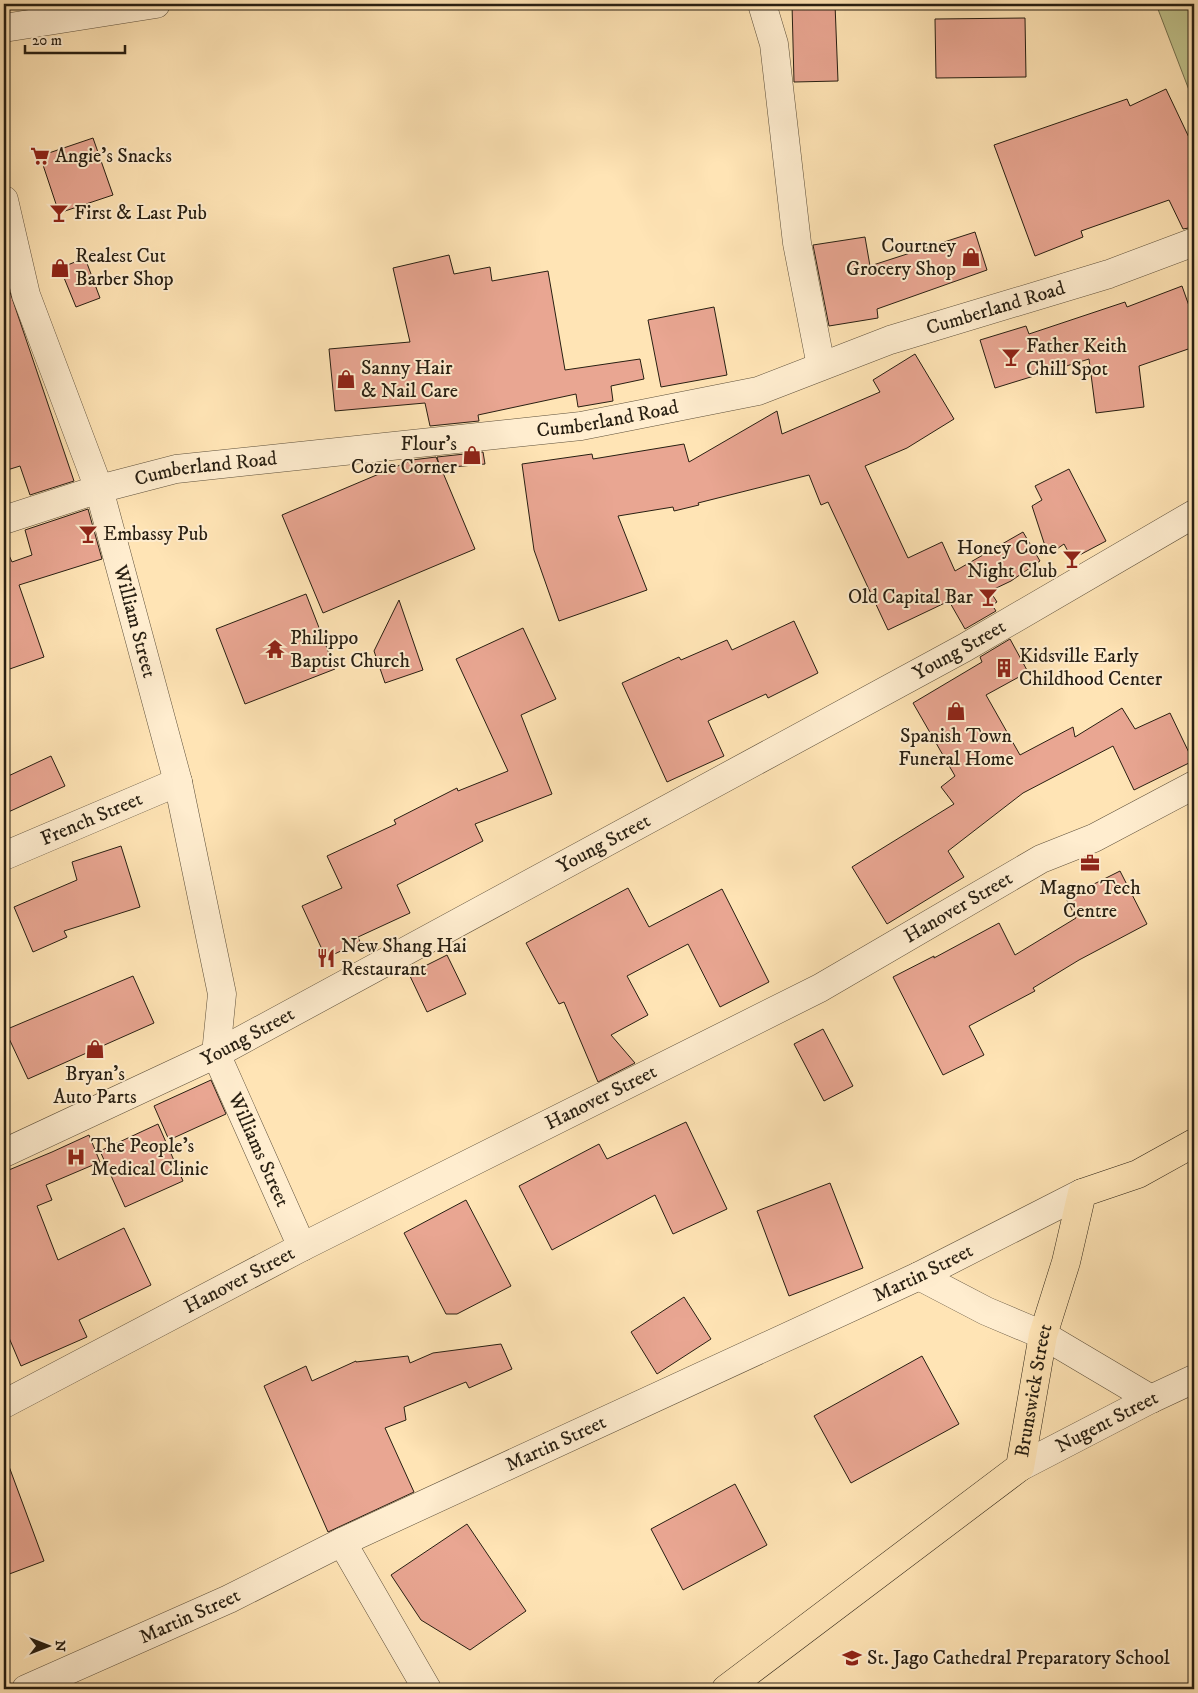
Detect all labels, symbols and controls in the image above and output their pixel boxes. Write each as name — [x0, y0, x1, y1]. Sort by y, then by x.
scale bar — [25, 22, 125, 54]
text: 20 m — [32, 31, 62, 50]
place label: Angie's Snacks — [55, 144, 172, 169]
supermarket icon: Angie's Snacks — [29, 145, 51, 167]
place label: First & Last Pub — [74, 201, 207, 226]
bar icon: First & Last Pub — [48, 202, 70, 224]
place label: Courtney Grocery Shop — [846, 234, 957, 282]
place label: Realest Cut Barber Shop — [75, 244, 174, 292]
shop icon: Courtney Grocery Shop — [960, 246, 982, 268]
shop icon: Realest Cut Barber Shop — [49, 257, 71, 279]
street label: Cumberland Road — [923, 275, 1068, 341]
place label: Father Keith Chill Spot — [1026, 334, 1128, 382]
bar icon: Father Keith Chill Spot — [1000, 346, 1022, 368]
place label: Sanny Hair & Nail Care — [361, 356, 458, 404]
shop icon: Sanny Hair & Nail Care — [335, 368, 357, 390]
street label: Cumberland Road — [535, 395, 681, 443]
place label: Flour's Cozie Corner — [351, 432, 458, 480]
shop icon: Flour's Cozie Corner — [461, 444, 483, 466]
street label: Cumberland Road — [132, 446, 278, 492]
place label: Embassy Pub — [103, 522, 208, 547]
bar icon: Embassy Pub — [77, 523, 99, 545]
place label: Honey Cone Night Club — [957, 536, 1057, 584]
bar icon: Honey Cone Night Club — [1061, 548, 1083, 570]
street label: William Street — [107, 561, 162, 681]
place label: Old Capital Bar — [848, 585, 974, 610]
bar icon: Old Capital Bar — [977, 586, 999, 608]
street label: Young Street — [909, 614, 1010, 686]
place label: Philippo Baptist Church — [290, 626, 410, 674]
temple icon: Philippo Baptist Church — [264, 638, 286, 660]
place label: Kidsville Early Childhood Center — [1019, 644, 1163, 692]
building icon: Kidsville Early Childhood Center — [993, 657, 1015, 679]
shop icon: Spanish Town Funeral Home — [945, 700, 967, 722]
place label: Spanish Town Funeral Home — [898, 724, 1014, 772]
street label: French Street — [37, 786, 146, 851]
street label: Young Street — [553, 808, 655, 879]
office icon: Magno Tech Centre — [1079, 852, 1101, 874]
street label: Hanover Street — [899, 866, 1017, 949]
place label: Magno Tech Centre — [1039, 876, 1141, 924]
place label: New Shang Hai Restaurant — [341, 934, 467, 982]
restaurant icon: New Shang Hai Restaurant — [315, 947, 337, 969]
street label: Young Street — [197, 1001, 299, 1072]
shop icon: Bryan's Auto Parts — [84, 1038, 106, 1060]
street label: Hanover Street — [541, 1059, 661, 1136]
place label: Bryan's Auto Parts — [53, 1062, 137, 1110]
street label: Williams Street — [222, 1088, 295, 1211]
place label: The People's Medical Clinic — [91, 1134, 209, 1182]
hospital icon: The People's Medical Clinic — [65, 1146, 87, 1168]
street label: Martin Street — [869, 1238, 977, 1308]
street label: Hanover Street — [180, 1241, 299, 1319]
street label: Brunswick Street — [1009, 1321, 1058, 1459]
street label: Nugent Street — [1051, 1385, 1162, 1459]
street label: Martin Street — [502, 1410, 610, 1477]
street label: Martin Street — [135, 1583, 244, 1650]
north arrow — [22, 1620, 72, 1670]
text: N — [51, 1640, 69, 1652]
place label: St. Jago Cathedral Preparatory School — [867, 1646, 1170, 1671]
school or university icon: St. Jago Cathedral Preparatory School — [841, 1647, 863, 1669]

